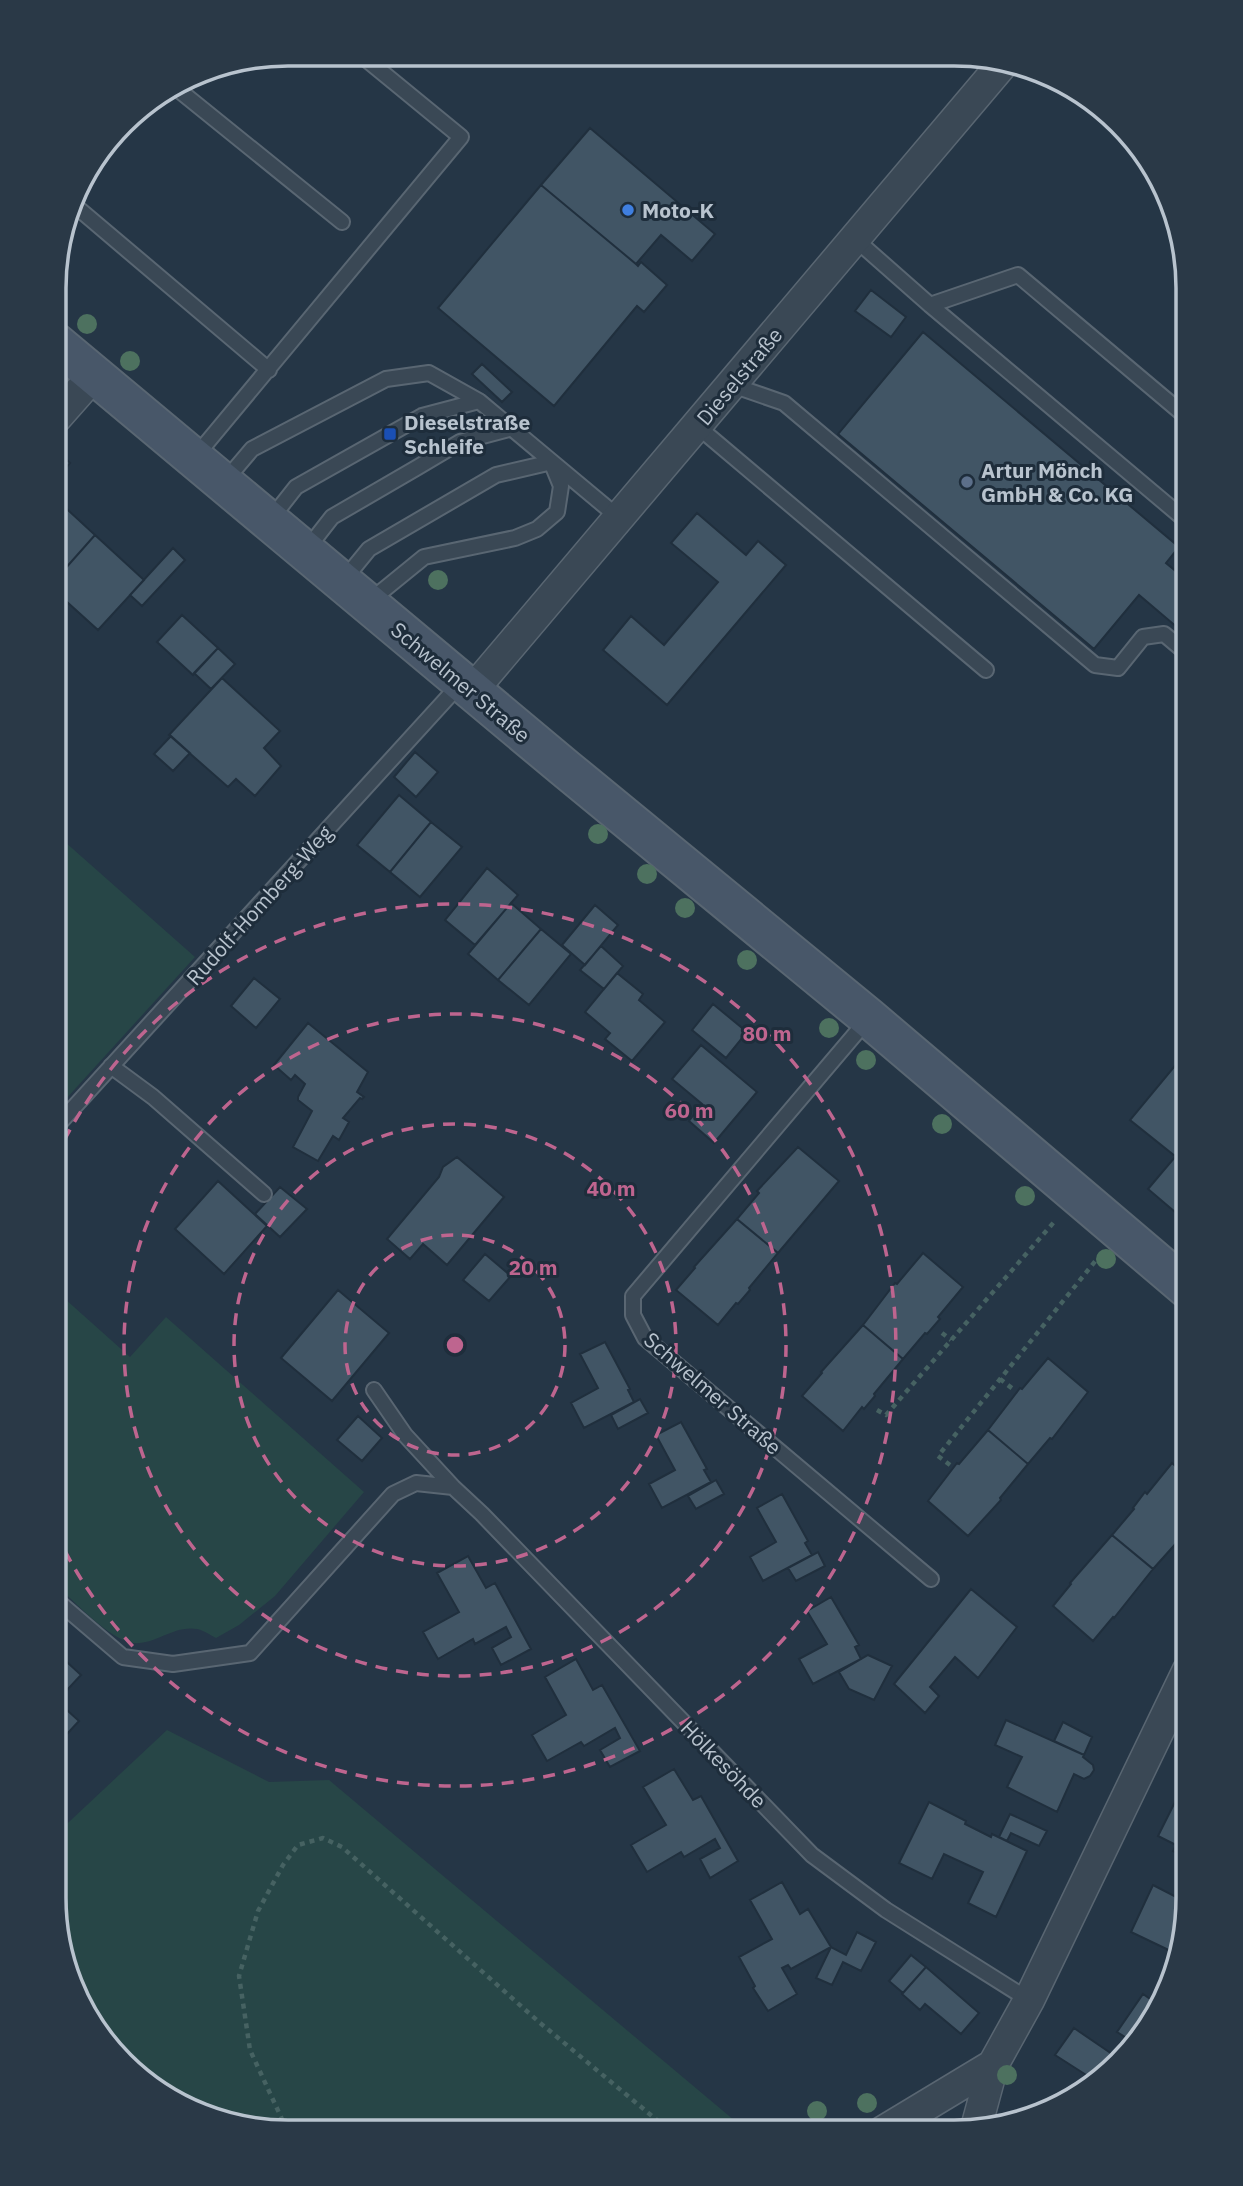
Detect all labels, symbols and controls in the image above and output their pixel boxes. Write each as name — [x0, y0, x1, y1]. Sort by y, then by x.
place label: Moto-K — [642, 196, 714, 224]
marker: Moto-K — [620, 202, 636, 218]
street label: Dieselstraße — [690, 321, 788, 431]
place label: Dieselstraße Schleife — [404, 408, 530, 460]
marker: Dieselstraße Schleife — [382, 426, 398, 442]
place label: Artur Mönch GmbH & Co. KG — [981, 456, 1133, 508]
marker: Artur Mönch GmbH & Co. KG — [959, 474, 975, 490]
street label: Schwelmer Straße — [385, 615, 537, 749]
street label: Rudolf-Homberg-Weg — [180, 819, 338, 991]
text: 80 m — [743, 1019, 791, 1047]
text: 60 m — [665, 1096, 713, 1124]
text: 40 m — [587, 1174, 635, 1202]
text: 20 m — [509, 1253, 557, 1281]
street label: Schwelmer Straße — [638, 1325, 788, 1461]
centre of rings — [443, 1333, 467, 1357]
street label: Hölkesöhde — [675, 1714, 773, 1814]

